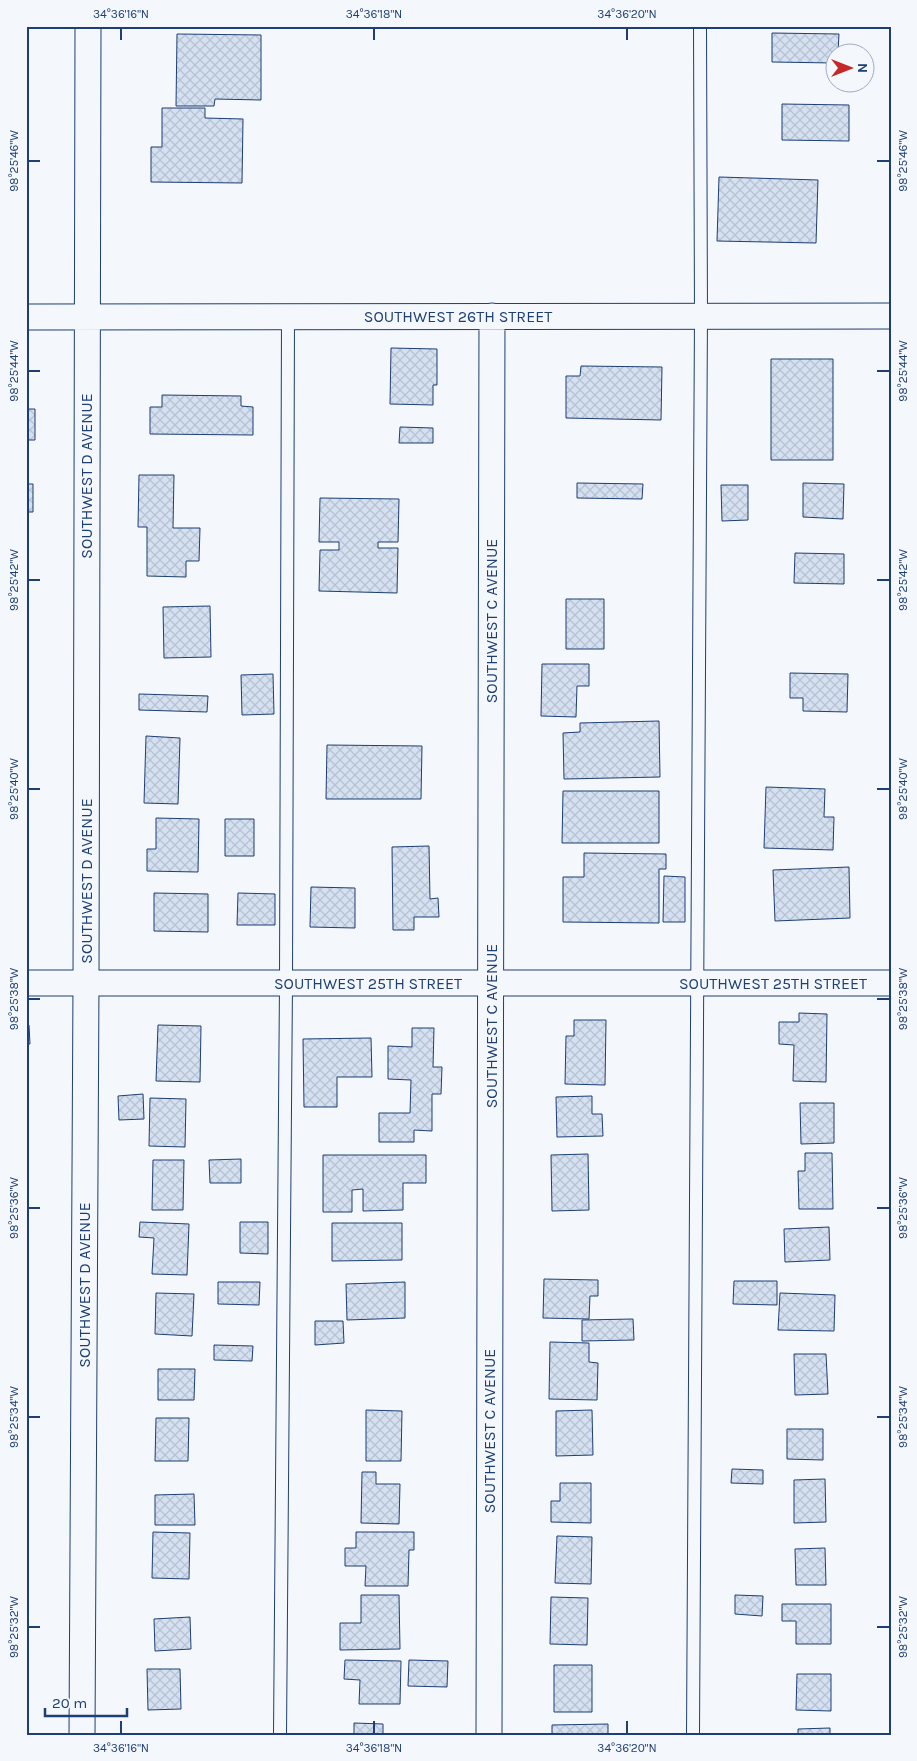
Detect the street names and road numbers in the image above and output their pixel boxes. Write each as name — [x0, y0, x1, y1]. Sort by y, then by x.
street label: SOUTHWEST 26TH STREET — [364, 307, 552, 326]
street label: SOUTHWEST D AVENUE — [77, 393, 96, 559]
street label: SOUTHWEST C AVENUE — [482, 539, 501, 703]
street label: SOUTHWEST D AVENUE — [77, 798, 96, 964]
street label: SOUTHWEST C AVENUE — [482, 944, 501, 1108]
street label: SOUTHWEST 25TH STREET — [274, 974, 462, 993]
street label: SOUTHWEST 25TH STREET — [679, 974, 867, 993]
street label: SOUTHWEST D AVENUE — [75, 1202, 94, 1368]
street label: SOUTHWEST C AVENUE — [480, 1349, 499, 1513]

